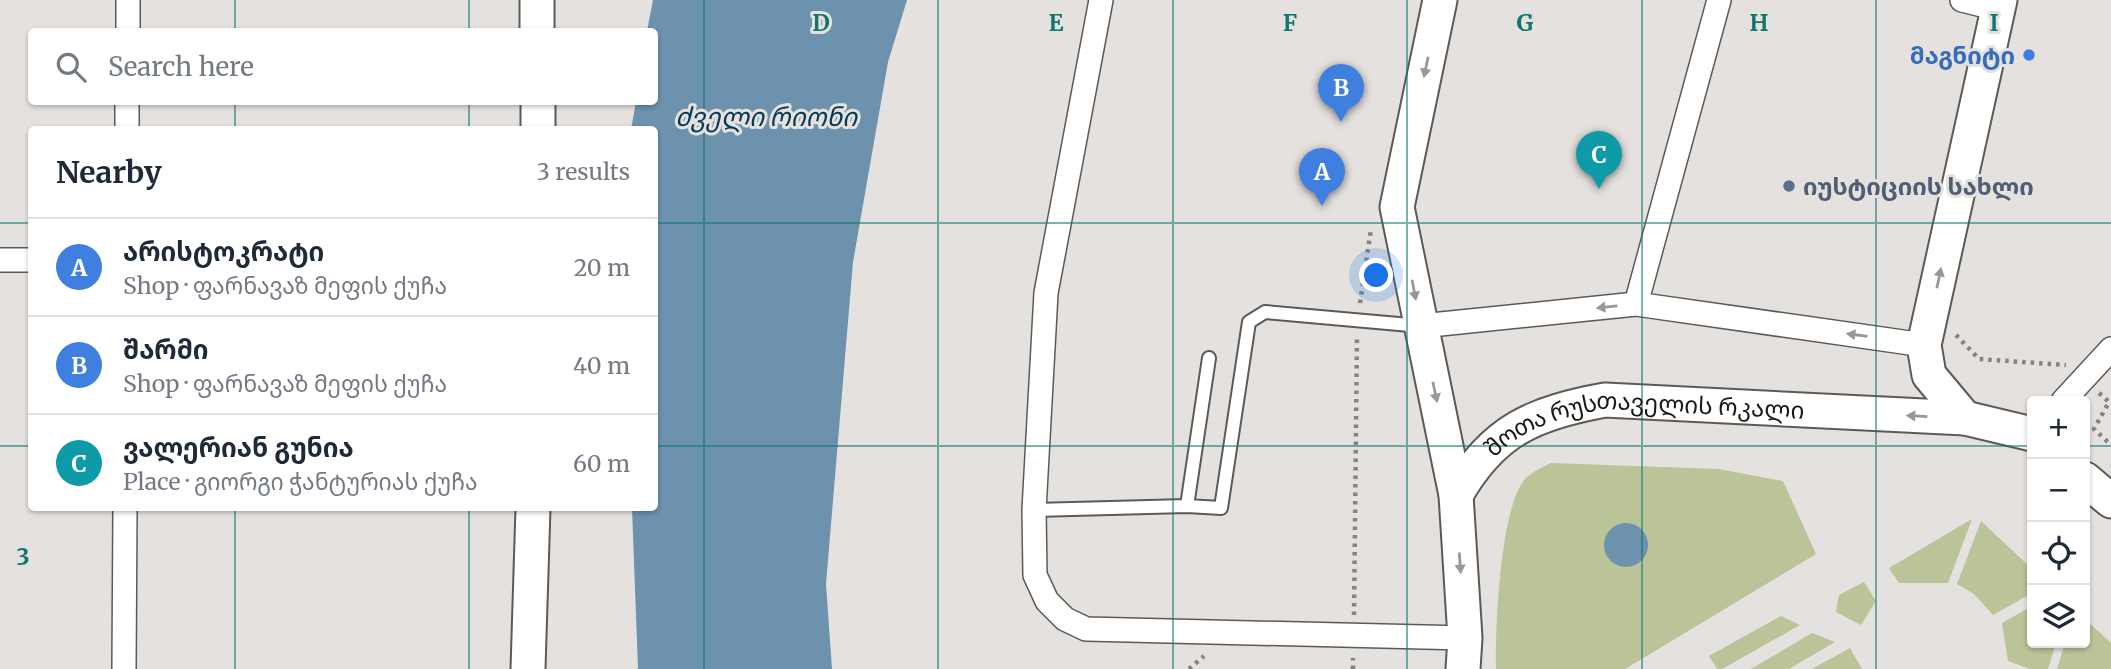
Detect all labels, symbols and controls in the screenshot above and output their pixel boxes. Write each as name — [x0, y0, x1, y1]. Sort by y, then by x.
text: D — [812, 8, 830, 37]
text: E — [1048, 8, 1064, 37]
text: F — [1283, 8, 1297, 37]
text: G — [1517, 8, 1534, 37]
text: H — [1750, 8, 1769, 37]
text: I — [1989, 8, 1999, 37]
search box — [28, 28, 658, 105]
place label: მაგნიტი — [1910, 40, 2015, 71]
marker: მაგნიტი — [2021, 47, 2037, 63]
icon: search — [52, 48, 90, 86]
text: Search here — [108, 50, 254, 83]
one-way arrow — [1421, 56, 1432, 78]
pin: B — [1318, 64, 1364, 122]
water label: ძველი რიონი — [675, 100, 858, 133]
pin: C — [1576, 131, 1622, 189]
pin: A — [1299, 148, 1345, 206]
text: Nearby — [56, 153, 162, 191]
text: 3 results — [537, 157, 630, 186]
place label: იუსტიციის სახლი — [1803, 171, 2034, 202]
marker: იუსტიციის სახლი — [1781, 178, 1797, 194]
text: არისტოკრატი — [123, 235, 324, 268]
text: A — [71, 253, 87, 282]
text: 20 m — [574, 253, 630, 282]
your location — [1359, 258, 1393, 292]
one-way arrow — [1934, 267, 1945, 289]
text: Shop · ფარნავაზ მეფის ქუჩა — [123, 271, 447, 300]
one-way arrow — [1408, 279, 1419, 301]
one-way arrow — [1596, 302, 1618, 313]
one-way arrow — [1846, 329, 1868, 340]
text: შარმი — [123, 333, 209, 366]
text: B — [71, 351, 87, 380]
text: 40 m — [573, 351, 630, 380]
text: Shop · ფარნავაზ მეფის ქუჩა — [123, 369, 447, 398]
one-way arrow — [1429, 381, 1440, 403]
street label: შოთა რუსთაველის რკალი — [1477, 384, 1805, 463]
map controls — [2027, 396, 2090, 648]
button: + — [2027, 396, 2090, 459]
one-way arrow — [1906, 410, 1928, 421]
text: ვალერიან გუნია — [123, 431, 354, 464]
text: C — [71, 449, 87, 478]
text: 60 m — [573, 449, 630, 478]
button: − — [2027, 459, 2090, 522]
text: Place · გიორგი ჭანტურიას ქუჩა — [123, 467, 478, 496]
button: locate — [2027, 522, 2090, 585]
text: 3 — [16, 542, 30, 571]
one-way arrow — [1455, 552, 1466, 574]
button: layers — [2027, 585, 2090, 648]

